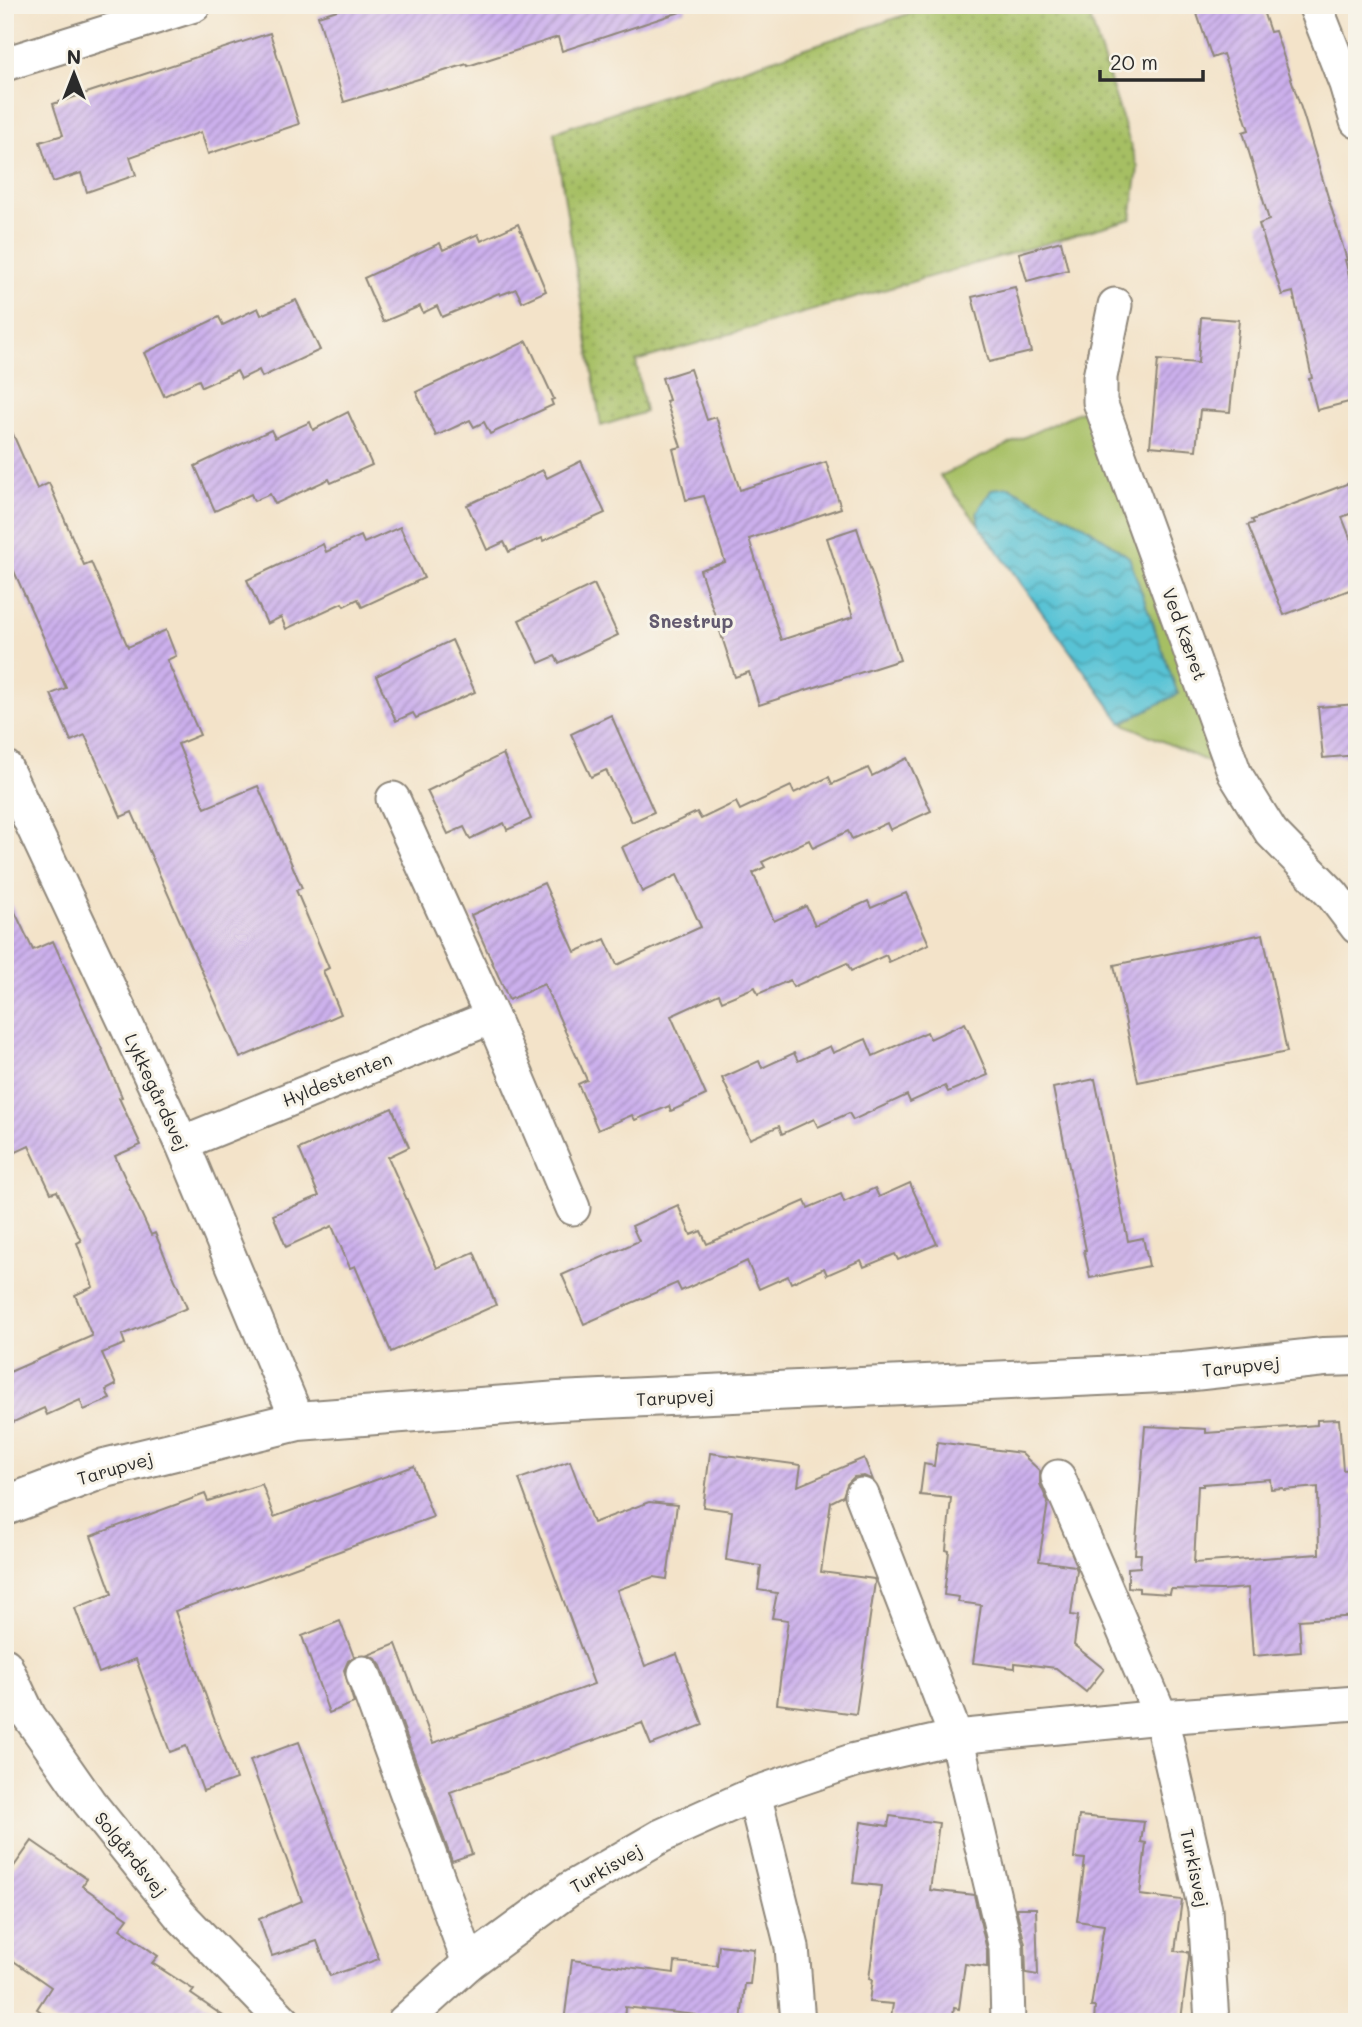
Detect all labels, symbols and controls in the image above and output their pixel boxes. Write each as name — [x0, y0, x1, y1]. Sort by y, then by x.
north arrow — [38, 38, 108, 108]
scale bar — [1100, 38, 1203, 82]
text: N — [67, 44, 81, 69]
text: 20 m — [1110, 48, 1158, 75]
street label: Ved Kæret — [1157, 584, 1213, 684]
district label: Snestrup — [649, 608, 733, 633]
street label: Lykkegårdsvej — [119, 1030, 195, 1154]
street label: Hyldestenten — [279, 1046, 395, 1112]
street label: Tarupvej — [1201, 1350, 1281, 1382]
street label: Tarupvej — [635, 1383, 715, 1411]
street label: Tarupvej — [74, 1446, 156, 1490]
street label: Solgårdsvej — [89, 1806, 173, 1902]
street label: Turkisvej — [1175, 1827, 1215, 1909]
street label: Turkisvej — [566, 1838, 646, 1898]

